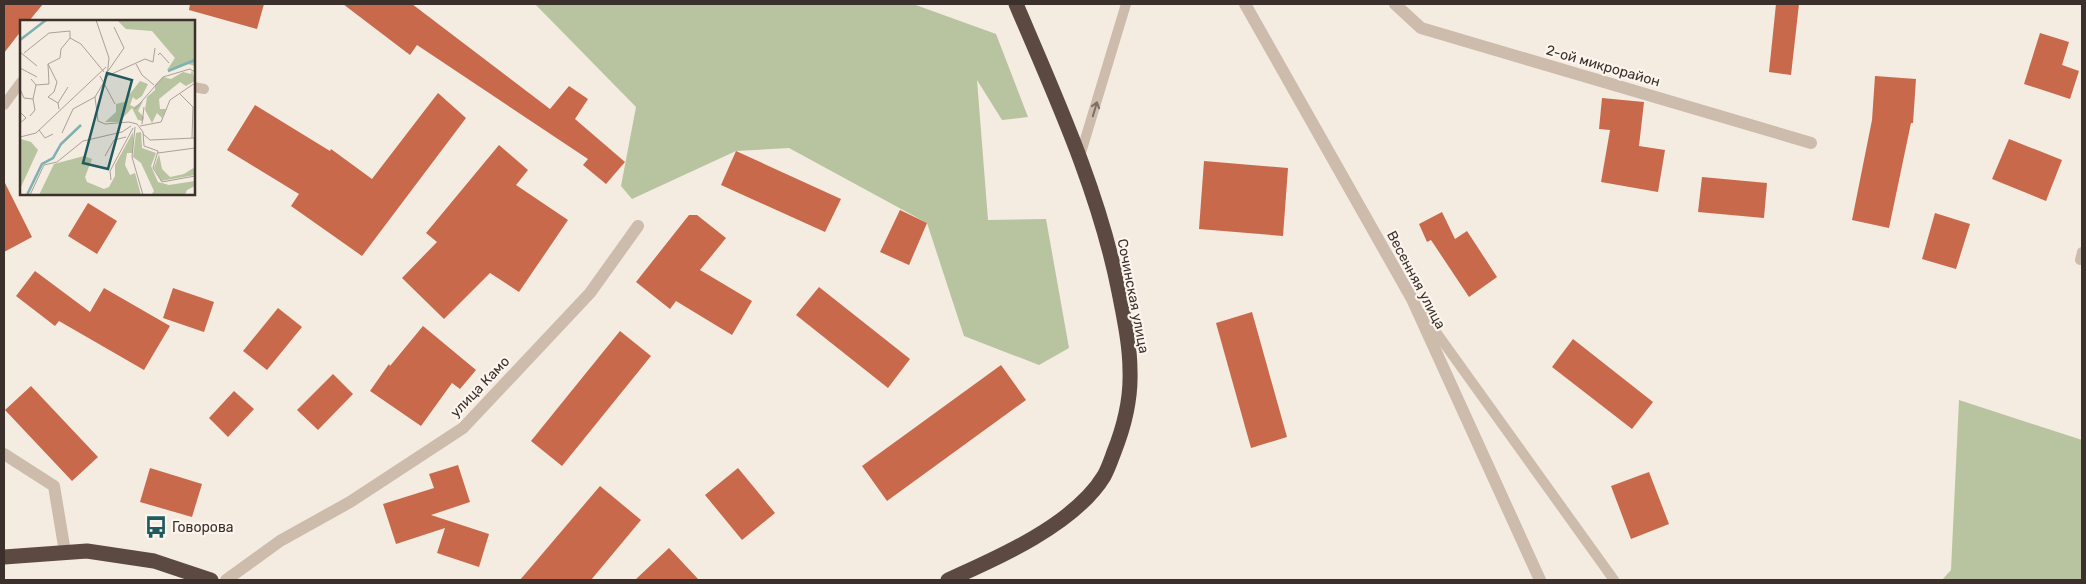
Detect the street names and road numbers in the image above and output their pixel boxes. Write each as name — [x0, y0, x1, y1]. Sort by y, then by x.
street label: 2-ой микрорайон — [1544, 42, 1662, 90]
street label: Весенняя улица — [1383, 228, 1449, 332]
street label: Сочинская улица — [1114, 237, 1152, 355]
street label: улица Камо — [447, 353, 513, 421]

